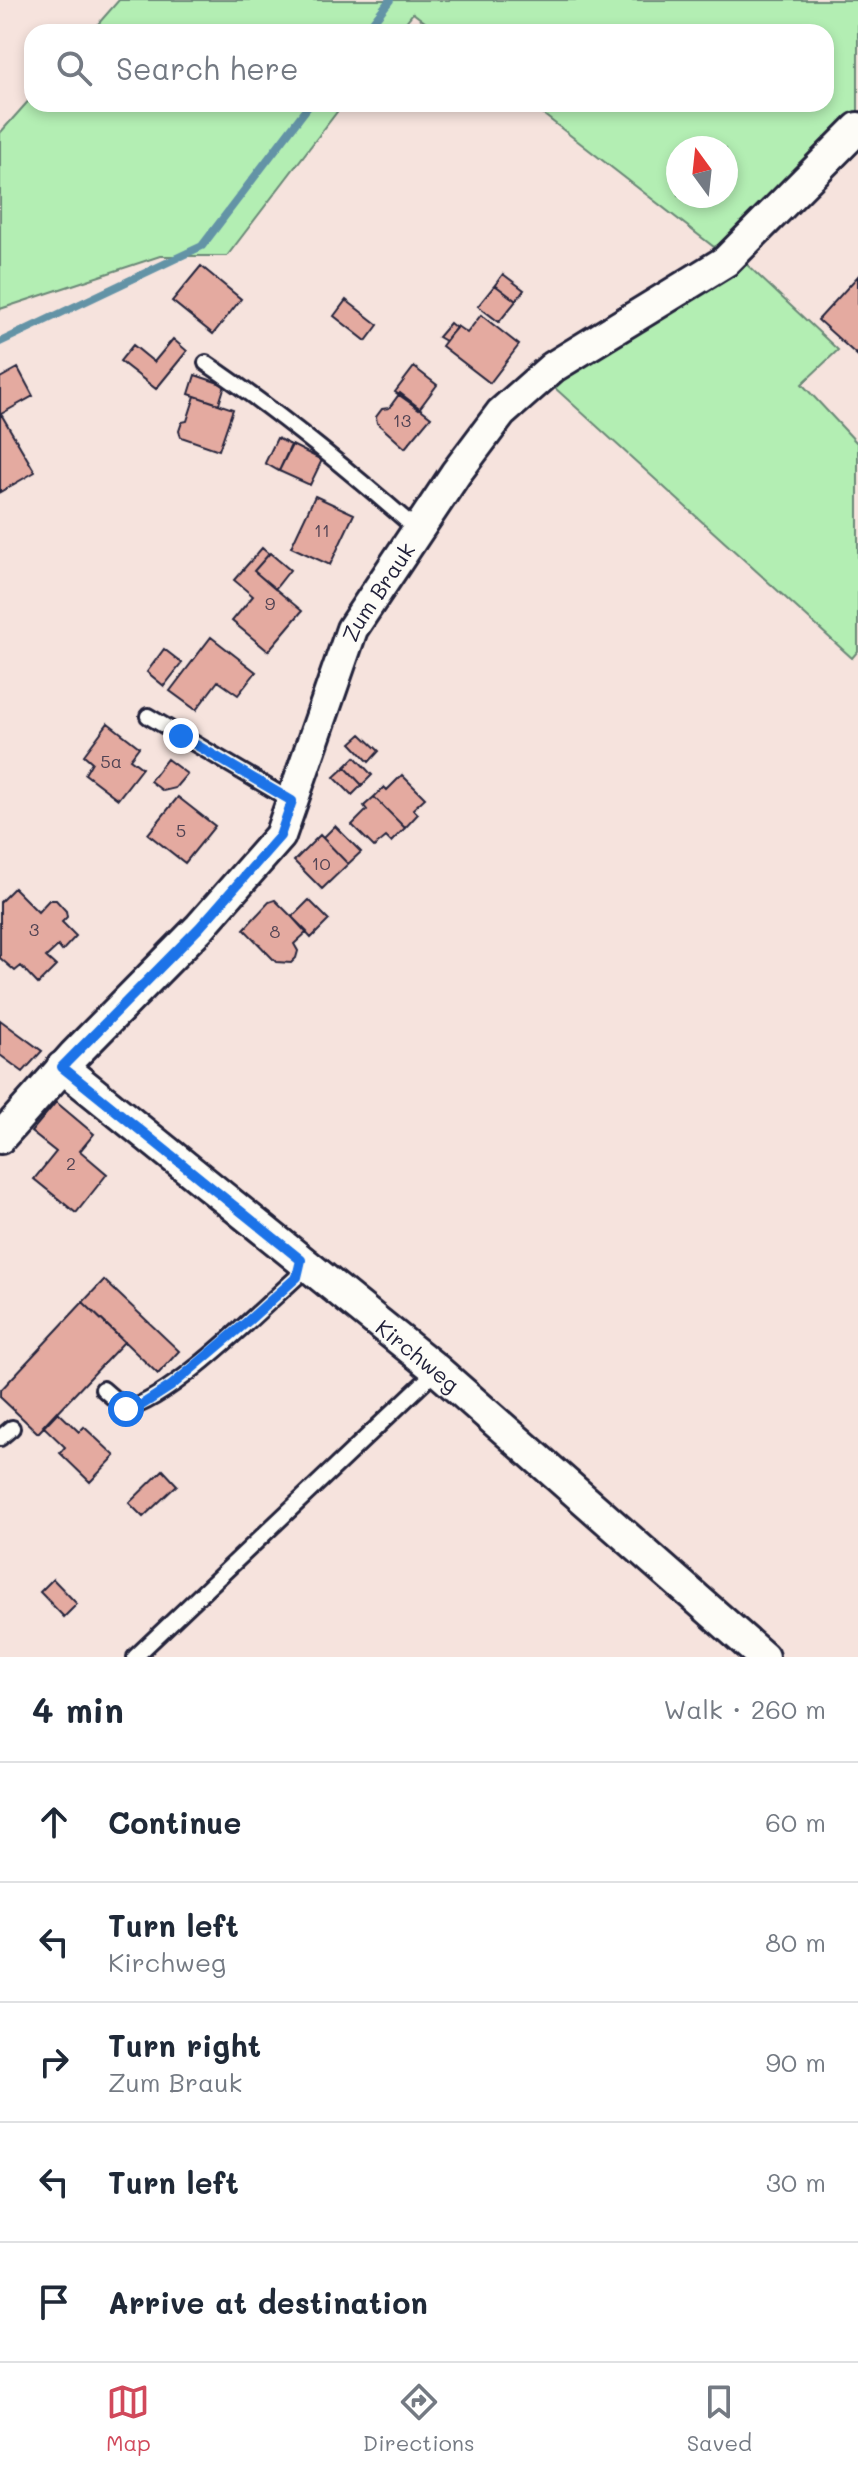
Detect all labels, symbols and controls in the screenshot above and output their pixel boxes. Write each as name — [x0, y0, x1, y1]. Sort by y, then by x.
search box — [24, 24, 834, 112]
icon: search — [52, 46, 96, 90]
text: Search here — [116, 48, 299, 88]
north arrow — [666, 136, 738, 208]
house number: 13 — [393, 408, 411, 432]
house number: 11 — [314, 518, 330, 542]
street label: Zum Brauk — [334, 536, 420, 645]
house number: 9 — [265, 591, 276, 615]
route end — [163, 718, 199, 754]
house number: 5a — [100, 749, 122, 773]
house number: 5 — [176, 818, 186, 842]
house number: 10 — [311, 851, 331, 875]
house number: 3 — [29, 917, 39, 941]
house number: 8 — [270, 919, 281, 943]
house number: 2 — [66, 1151, 76, 1175]
street label: Kirchweg — [370, 1312, 466, 1398]
route start — [108, 1391, 144, 1427]
text: 4 min — [32, 1687, 124, 1732]
text: Walk · 260 m — [663, 1692, 826, 1726]
icon: ahead — [32, 1800, 76, 1844]
text: Continue — [108, 1802, 241, 1842]
text: 60 m — [765, 1805, 826, 1839]
text: Turn left — [108, 1905, 239, 1945]
icon: left — [32, 1920, 76, 1964]
text: 80 m — [765, 1925, 826, 1959]
text: Kirchweg — [108, 1945, 226, 1979]
text: Turn right — [108, 2025, 261, 2065]
icon: right — [32, 2040, 76, 2084]
text: 90 m — [766, 2045, 826, 2079]
text: Zum Brauk — [108, 2065, 242, 2099]
icon: left — [32, 2160, 76, 2204]
text: Turn left — [108, 2162, 239, 2202]
text: 30 m — [766, 2165, 826, 2199]
icon: arrive — [32, 2280, 76, 2324]
text: Arrive at destination — [108, 2282, 428, 2322]
tab: Map — [106, 2380, 151, 2457]
tab: Directions — [363, 2380, 475, 2457]
tab: Saved — [687, 2380, 752, 2457]

